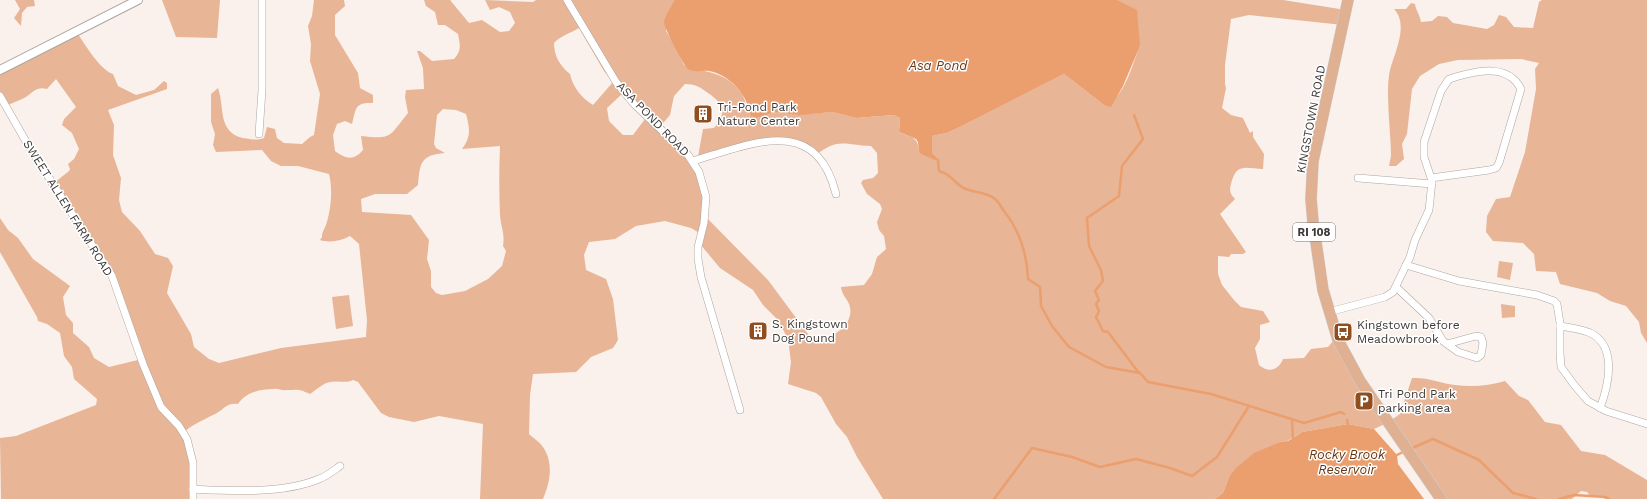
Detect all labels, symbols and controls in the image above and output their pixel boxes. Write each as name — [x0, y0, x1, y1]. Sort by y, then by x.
water label: Asa Pond — [908, 58, 968, 73]
street label: KINGSTOWN ROAD — [1294, 64, 1328, 174]
street label: ASA POND ROAD — [614, 79, 692, 159]
place label: Tri-Pond Park Nature Center — [717, 100, 800, 128]
building icon: Tri-Pond Park Nature Center — [692, 103, 714, 125]
street label: SWEET ALLEN FARM ROAD — [20, 137, 116, 279]
road number: RI 108 — [1293, 223, 1335, 241]
place label: S. Kingstown Dog Pound — [772, 317, 848, 345]
place label: Kingstown before Meadowbrook — [1357, 318, 1460, 346]
building icon: S. Kingstown Dog Pound — [747, 320, 769, 342]
bus stop icon: Kingstown before Meadowbrook — [1332, 321, 1354, 343]
place label: Tri Pond Park parking area — [1378, 387, 1456, 415]
parking icon: Tri Pond Park parking area — [1353, 390, 1375, 412]
water label: Rocky Brook Reservoir — [1309, 447, 1386, 477]

